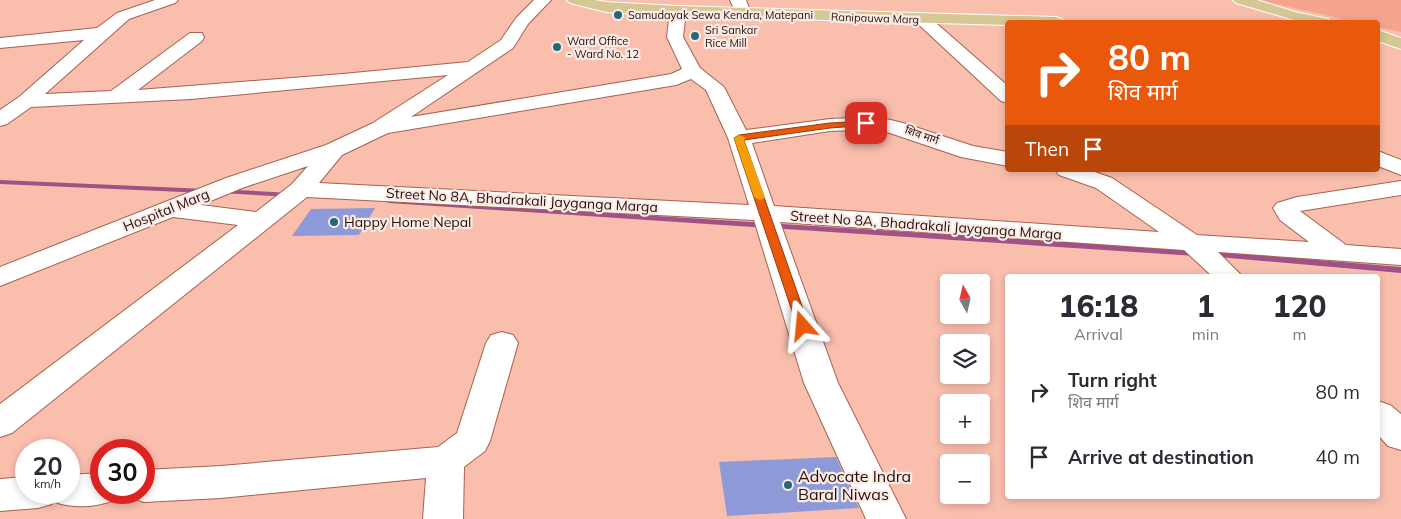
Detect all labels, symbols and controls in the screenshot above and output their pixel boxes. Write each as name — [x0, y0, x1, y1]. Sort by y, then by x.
place label: Samudayak Sewa Kendra, Matepani — [628, 8, 813, 22]
marker: Samudayak Sewa Kendra, Matepani — [612, 9, 624, 21]
street label: Ranipauwa Marg — [831, 9, 919, 27]
place label: Sri Sankar Rice Mill — [705, 23, 757, 50]
marker: Sri Sankar Rice Mill — [689, 30, 701, 42]
place label: Ward Office - Ward No. 12 — [567, 34, 639, 61]
text: 80 m — [1108, 35, 1191, 79]
icon: right — [1025, 40, 1090, 105]
marker: Ward Office - Ward No. 12 — [551, 41, 563, 53]
text: शिव मार्ग — [1108, 78, 1178, 106]
pin — [845, 102, 887, 144]
icon: arrive — [852, 109, 880, 137]
street label: शिव मार्ग — [903, 123, 942, 148]
icon: arrive — [1079, 135, 1107, 163]
text: Then — [1025, 137, 1069, 161]
street label: Street No 8A, Bhadrakali Jayganga Marga — [386, 184, 658, 216]
street label: Hospital Marg — [120, 185, 212, 235]
street label: Street No 8A, Bhadrakali Jayganga Marga — [790, 207, 1062, 243]
place label: Happy Home Nepal — [344, 213, 471, 231]
marker: Happy Home Nepal — [328, 216, 340, 228]
north arrow — [940, 274, 990, 324]
map controls — [940, 274, 990, 504]
text: 16:18 — [1058, 287, 1138, 325]
text: 1 — [1196, 287, 1214, 325]
text: 120 — [1273, 287, 1327, 325]
position arrow — [776, 299, 828, 351]
text: Arrival — [1074, 324, 1123, 344]
text: min — [1192, 324, 1219, 344]
text: m — [1292, 324, 1307, 344]
button: layers — [940, 334, 990, 384]
text: Turn right — [1068, 368, 1157, 392]
icon: right — [1025, 378, 1053, 406]
text: 80 m — [1316, 380, 1360, 404]
text: शिव मार्ग — [1068, 392, 1119, 412]
button: + — [940, 394, 990, 444]
speed limit sign: 30 — [90, 439, 155, 504]
icon: arrive — [1025, 443, 1053, 471]
text: Arrive at destination — [1068, 445, 1254, 469]
text: 40 m — [1316, 445, 1360, 469]
text: 20 — [32, 450, 63, 481]
button: − — [940, 454, 990, 504]
place label: Advocate Indra Baral Niwas — [798, 466, 911, 504]
text: km/h — [34, 476, 61, 491]
marker: Advocate Indra Baral Niwas — [782, 479, 794, 491]

